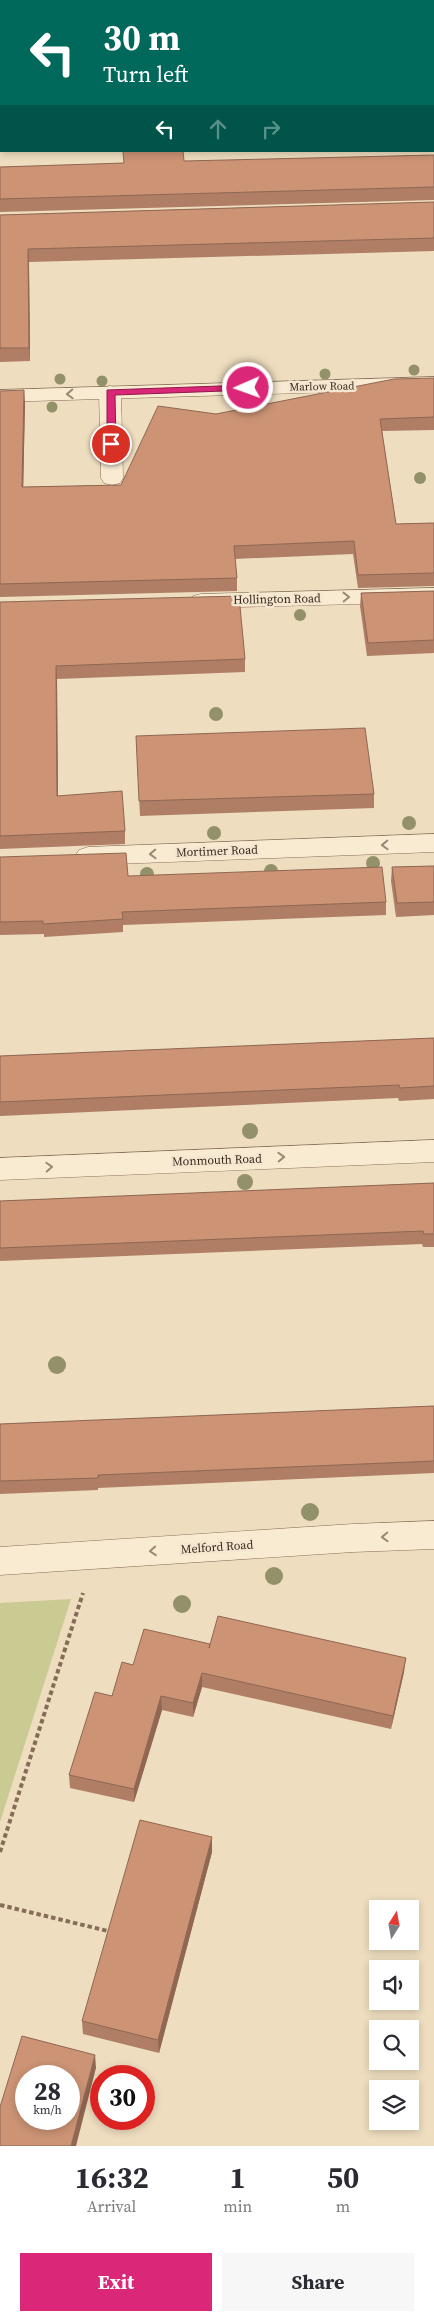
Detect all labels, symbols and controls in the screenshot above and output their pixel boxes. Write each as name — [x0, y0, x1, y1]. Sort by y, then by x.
text: 30 m — [103, 14, 180, 62]
icon: left — [20, 20, 85, 85]
text: Turn left — [103, 59, 188, 89]
icon: left — [151, 115, 179, 143]
icon: ahead — [204, 115, 232, 143]
icon: right — [257, 115, 285, 143]
position arrow — [221, 361, 273, 413]
street label: Marlow Road — [289, 378, 355, 395]
one-way arrow — [66, 388, 74, 399]
pin — [90, 423, 132, 465]
icon: arrive — [97, 430, 125, 458]
street label: Hollington Road — [233, 590, 321, 608]
one-way arrow — [342, 592, 350, 603]
one-way arrow — [381, 839, 389, 850]
street label: Mortimer Road — [176, 842, 258, 860]
one-way arrow — [149, 848, 157, 859]
street label: Monmouth Road — [172, 1150, 262, 1170]
one-way arrow — [277, 1152, 285, 1163]
one-way arrow — [45, 1162, 53, 1173]
one-way arrow — [381, 1531, 389, 1542]
street label: Melford Road — [180, 1536, 254, 1558]
one-way arrow — [149, 1545, 157, 1556]
north arrow — [369, 1900, 419, 1950]
map controls — [369, 1900, 419, 2130]
button: sound — [369, 1960, 419, 2010]
button: search — [369, 2020, 419, 2070]
speed limit sign: 30 — [90, 2065, 155, 2130]
text: 28 — [34, 2074, 61, 2108]
button: layers — [369, 2080, 419, 2130]
text: km/h — [33, 2102, 62, 2118]
text: 16:32 — [75, 2157, 149, 2198]
text: 1 — [230, 2157, 246, 2198]
text: 50 — [327, 2157, 359, 2198]
text: Arrival — [87, 2195, 136, 2217]
text: min — [223, 2195, 252, 2217]
text: m — [336, 2195, 350, 2217]
button: Exit — [20, 2253, 212, 2311]
button: Share — [222, 2253, 414, 2311]

